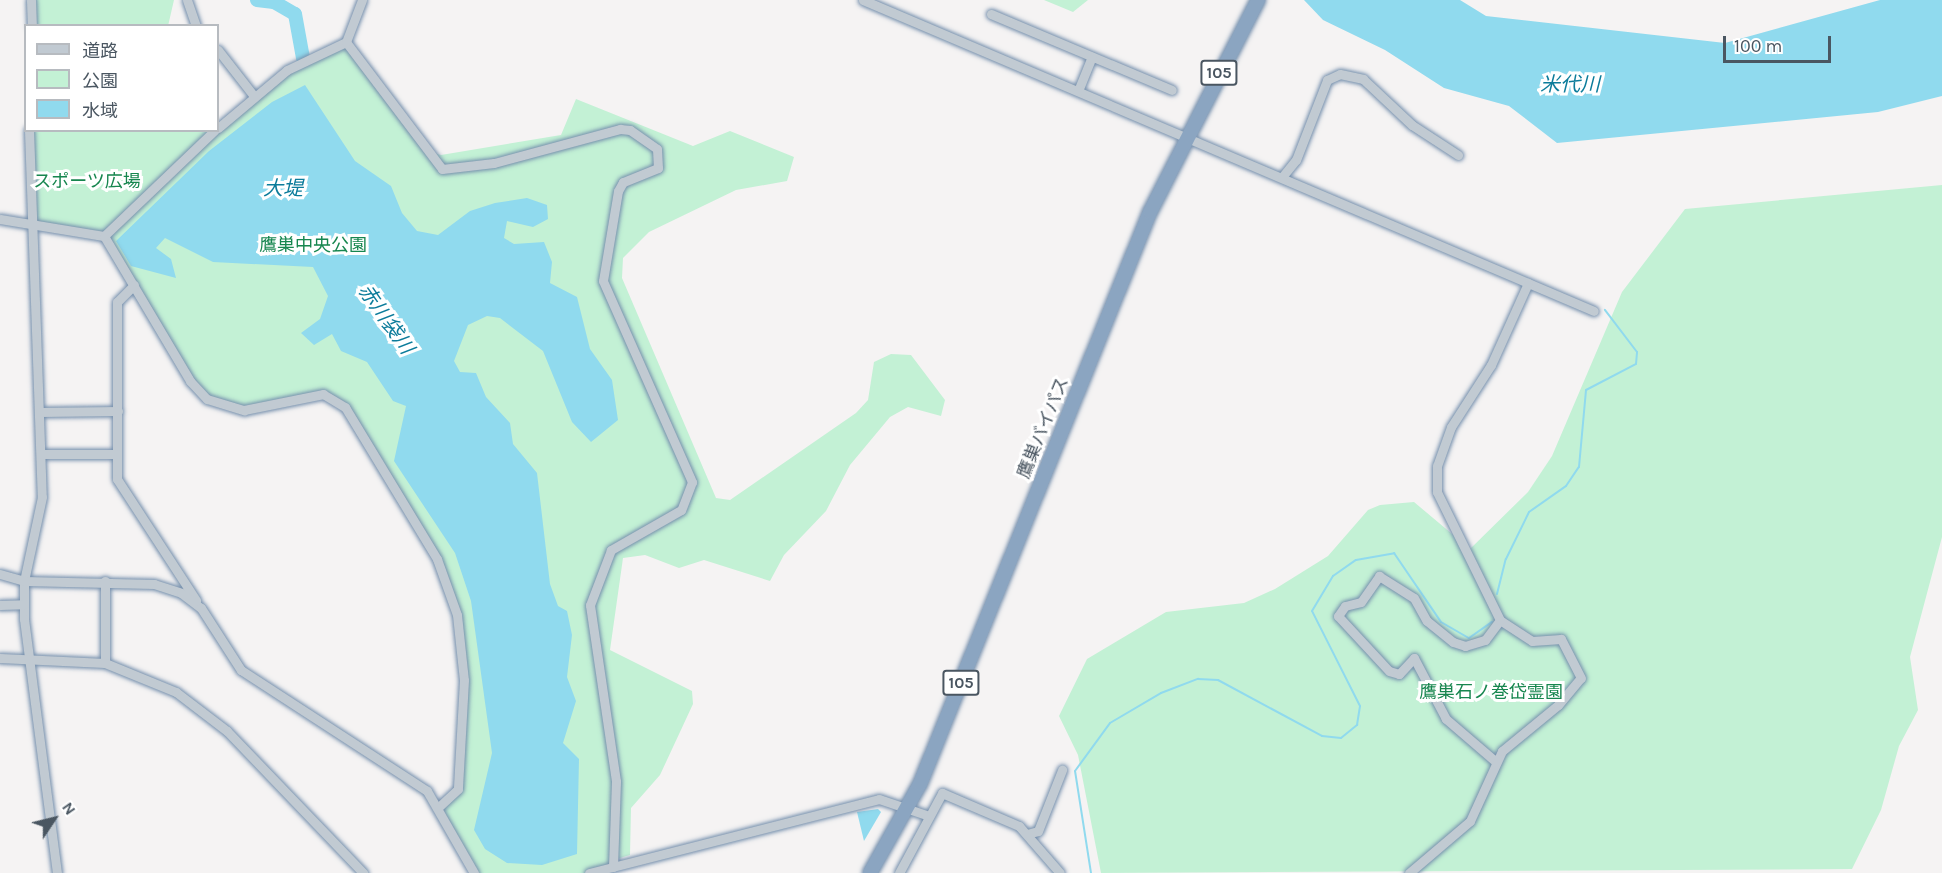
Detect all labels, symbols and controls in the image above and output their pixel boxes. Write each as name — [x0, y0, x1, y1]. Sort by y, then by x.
legend — [24, 24, 219, 132]
scale bar — [1726, 24, 1834, 62]
text: 100 m — [1734, 35, 1782, 57]
text: 道路 — [82, 40, 118, 62]
road number: 105 — [1200, 60, 1238, 86]
text: 公園 — [82, 70, 118, 92]
water label: 米代川 — [1540, 72, 1600, 96]
text: 水域 — [82, 100, 118, 122]
park label: スポーツ広場 — [33, 170, 141, 192]
water label: 大堤 — [263, 176, 303, 200]
park label: 鷹巣中央公園 — [259, 234, 367, 256]
water label: 赤川袋川 — [353, 279, 419, 359]
street label: 鷹巣バイパス — [1013, 374, 1073, 482]
road number: 105 — [942, 670, 980, 696]
park label: 鷹巣石ノ巻岱霊園 — [1419, 681, 1563, 703]
north arrow — [24, 789, 84, 849]
text: N — [58, 798, 80, 819]

